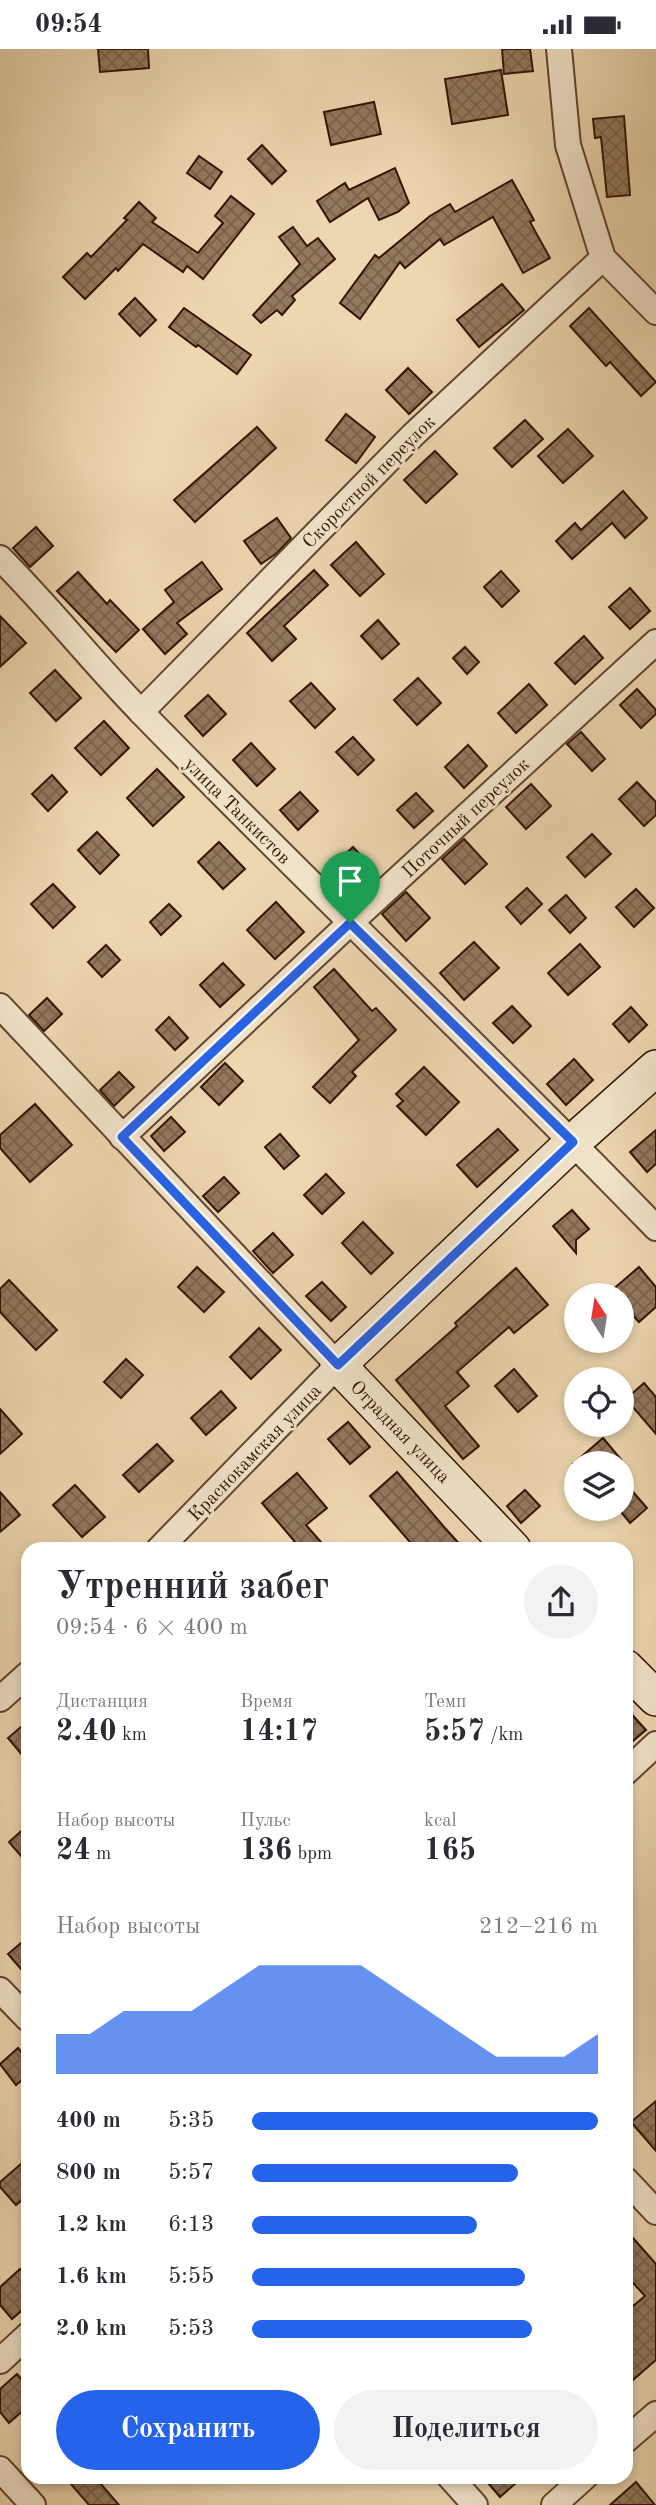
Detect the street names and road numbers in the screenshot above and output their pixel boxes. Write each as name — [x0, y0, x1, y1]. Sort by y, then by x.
street label: Скоростной переулок — [300, 412, 440, 553]
street label: улица Танкистов — [179, 755, 293, 869]
street label: Поточный переулок — [400, 755, 534, 882]
street label: Отрадная улица — [346, 1378, 453, 1488]
street label: Краснокамская улица — [186, 1381, 326, 1526]

